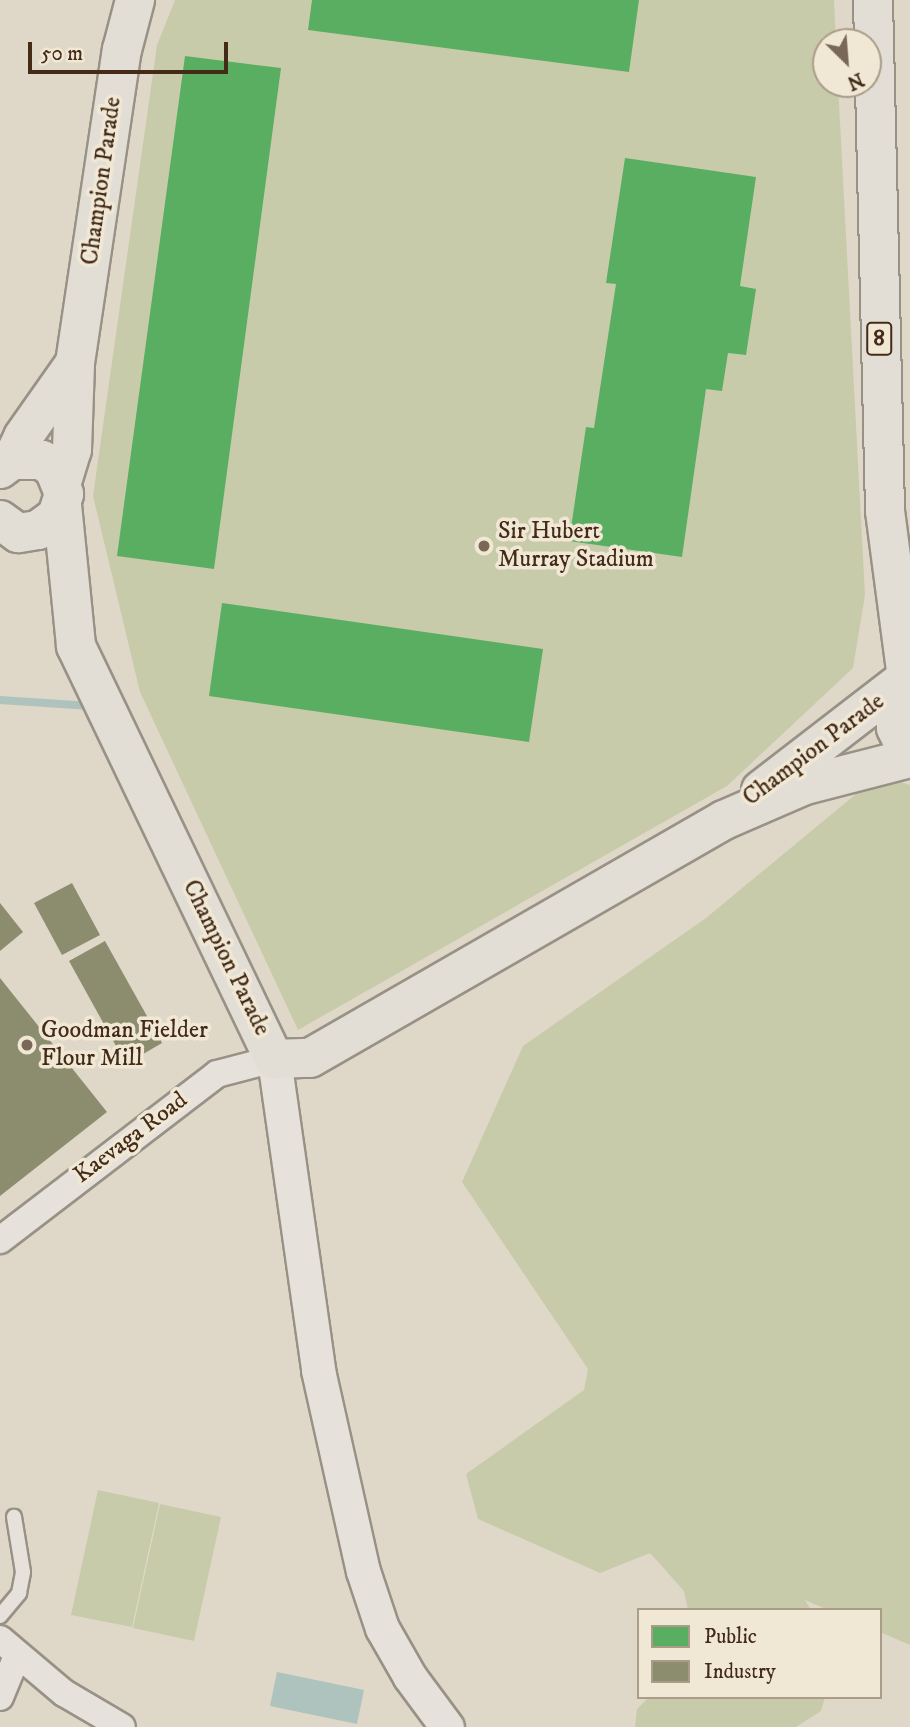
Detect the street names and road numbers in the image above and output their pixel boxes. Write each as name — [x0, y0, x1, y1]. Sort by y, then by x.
street label: Champion Parade — [76, 95, 128, 267]
road number: 8 — [865, 320, 893, 358]
street label: Champion Parade — [738, 687, 890, 813]
street label: Champion Parade — [176, 875, 276, 1041]
street label: Kaevaga Road — [69, 1086, 193, 1190]

